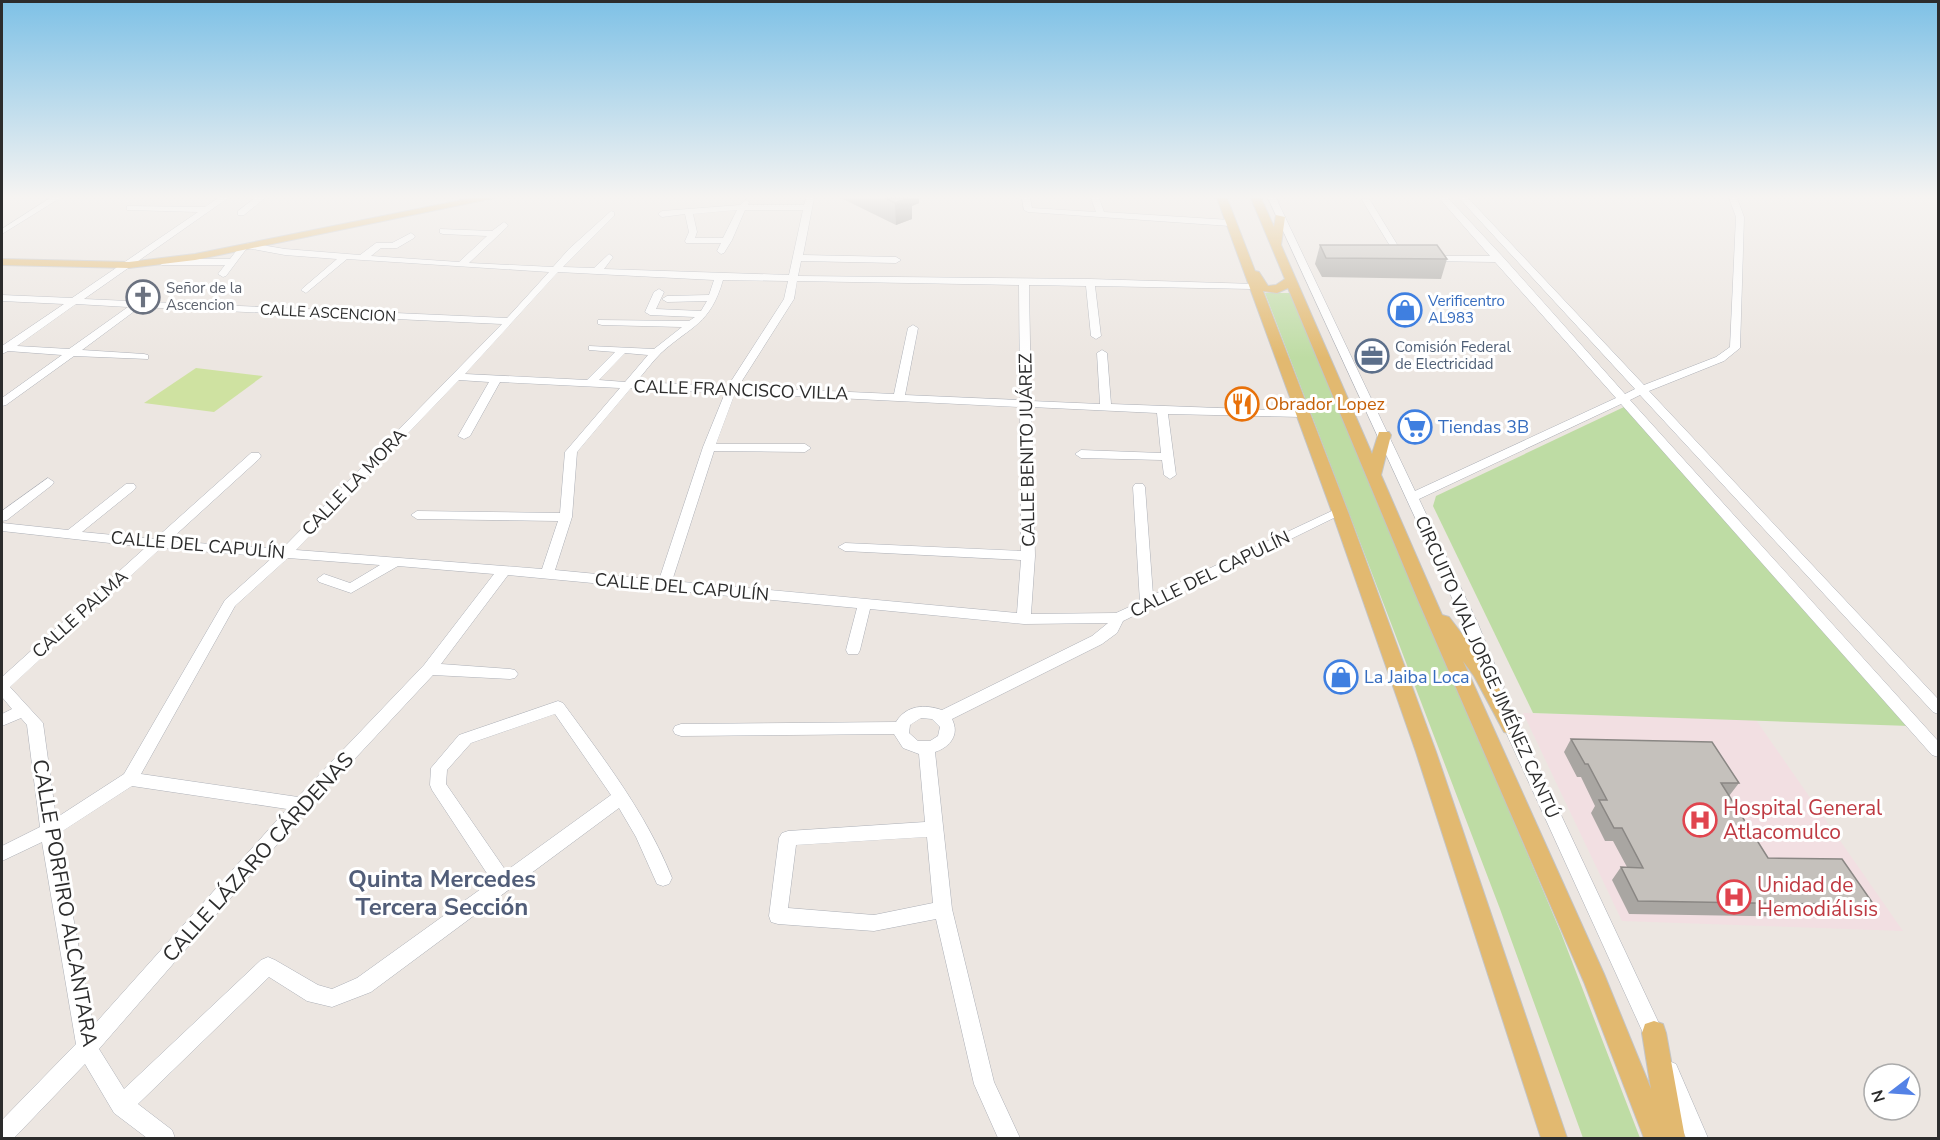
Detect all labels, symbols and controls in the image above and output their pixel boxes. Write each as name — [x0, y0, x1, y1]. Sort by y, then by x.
place label: Señor de la Ascencion — [166, 278, 242, 315]
church icon: Señor de la Ascencion — [125, 279, 161, 315]
place label: Verificentro AL983 — [1427, 291, 1505, 328]
shop icon: Verificentro AL983 — [1387, 292, 1423, 328]
street label: CALLE ASCENCION — [259, 299, 397, 327]
place label: Comisión Federal de Electricidad — [1395, 337, 1512, 374]
office icon: Comisión Federal de Electricidad — [1354, 338, 1390, 374]
street label: CALLE BENITO JUÁREZ — [1013, 353, 1041, 547]
street label: CALLE FRANCISCO VILLA — [633, 374, 849, 406]
restaurant icon: Obrador Lopez — [1224, 386, 1260, 422]
place label: Obrador Lopez — [1265, 392, 1385, 416]
supermarket icon: Tiendas 3B — [1397, 409, 1433, 445]
place label: Tiendas 3B — [1438, 415, 1529, 439]
street label: CALLE LA MORA — [296, 423, 412, 541]
street label: CIRCUITO VIAL JORGE JIMÉNEZ CANTÚ — [1409, 512, 1565, 822]
street label: CALLE DEL CAPULÍN — [110, 525, 286, 565]
street label: CALLE DEL CAPULÍN — [1126, 525, 1294, 623]
street label: CALLE PALMA — [27, 565, 133, 663]
street label: CALLE DEL CAPULÍN — [594, 567, 770, 607]
shop icon: La Jaiba Loca — [1323, 659, 1359, 695]
place label: La Jaiba Loca — [1364, 665, 1470, 689]
street label: CALLE LÁZARO CÁRDENAS — [156, 746, 360, 968]
street label: CALLE PORFIRO ALCANTARA — [26, 757, 104, 1049]
place label: Hospital General Atlacomulco — [1723, 794, 1883, 846]
hospital icon: Hospital General Atlacomulco — [1682, 802, 1718, 838]
district label: Quinta Mercedes Tercera Sección — [348, 863, 536, 923]
place label: Unidad de Hemodiálisis — [1757, 871, 1878, 923]
hospital icon: Unidad de Hemodiálisis — [1716, 879, 1752, 915]
north arrow — [1862, 1062, 1922, 1122]
text: N — [1866, 1087, 1891, 1105]

